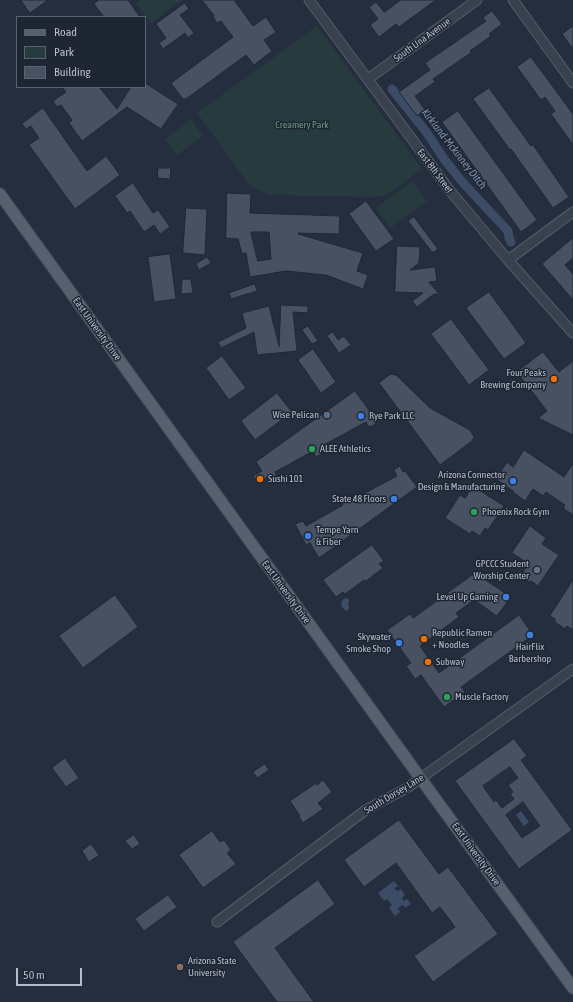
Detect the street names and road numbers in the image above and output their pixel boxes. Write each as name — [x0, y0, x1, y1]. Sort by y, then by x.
street label: South Una Avenue — [391, 15, 453, 65]
street label: East 8th Street — [414, 146, 456, 196]
street label: East University Drive — [70, 295, 124, 363]
street label: East University Drive — [259, 558, 313, 626]
street label: South Dorsey Lane — [362, 771, 426, 817]
street label: East University Drive — [449, 820, 503, 888]

